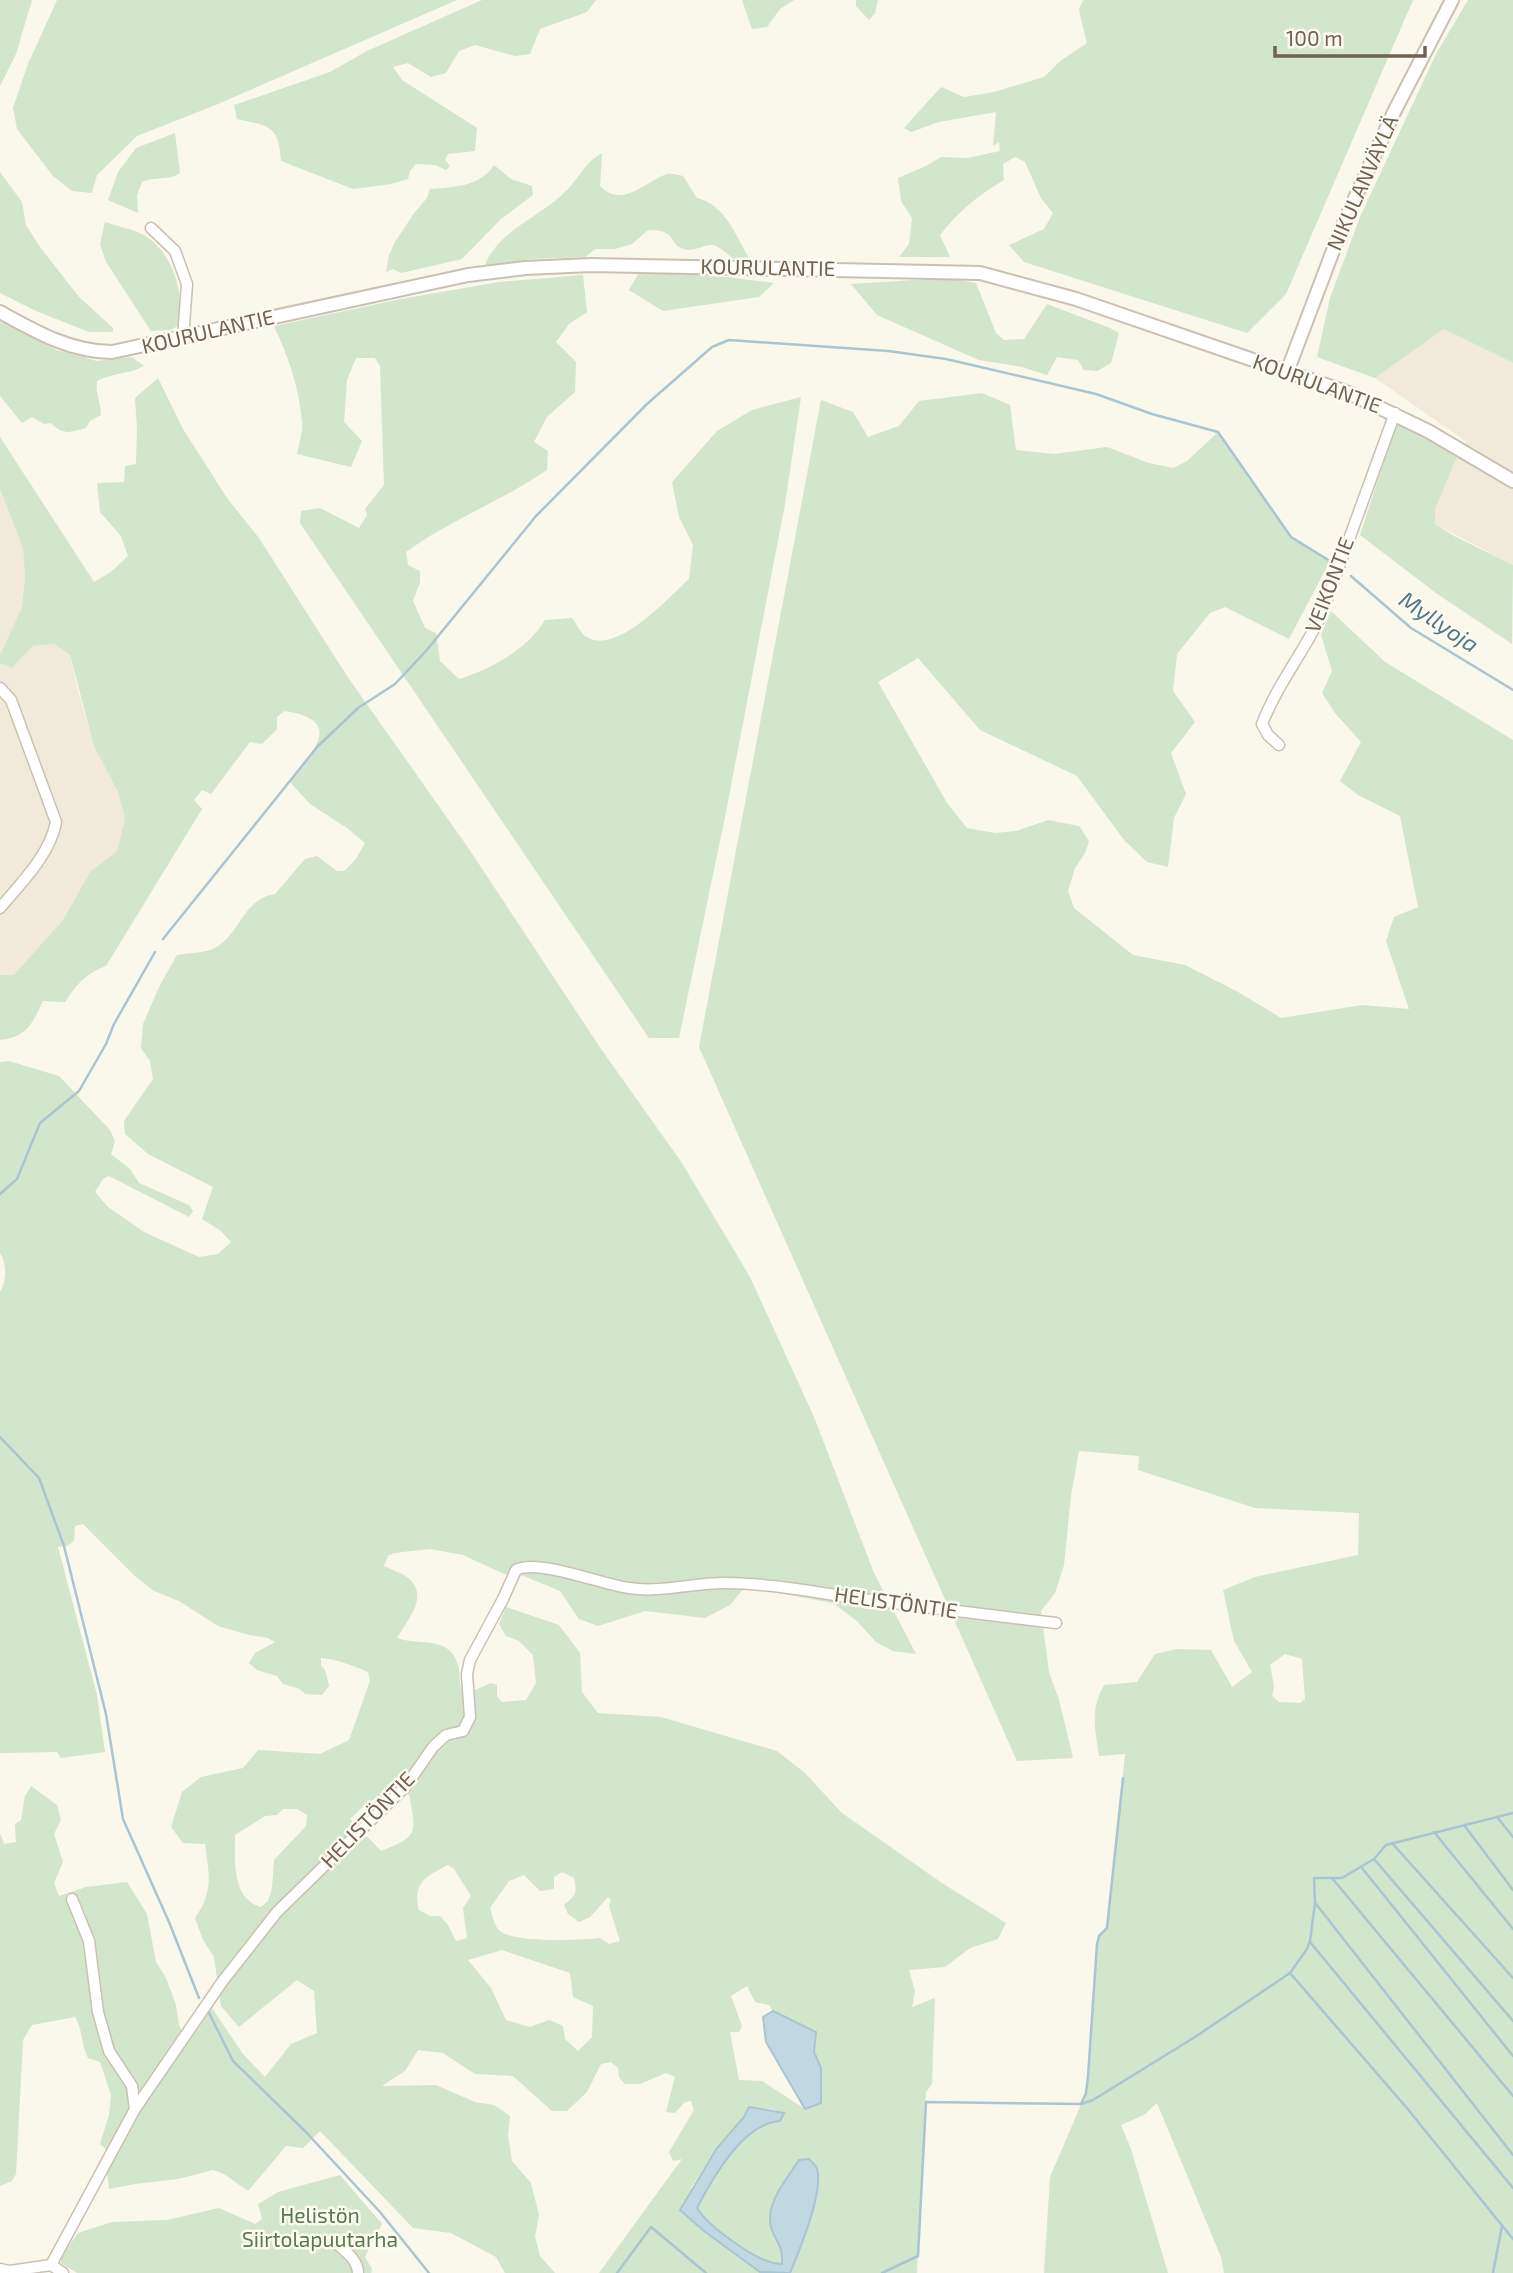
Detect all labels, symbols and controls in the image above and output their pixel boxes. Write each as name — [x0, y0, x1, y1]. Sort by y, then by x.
scale bar — [1275, 14, 1426, 58]
text: 100 m — [1286, 25, 1343, 50]
street label: NIKULANVÄYLÄ — [1321, 111, 1403, 254]
street label: KOURULANTIE — [700, 253, 836, 280]
street label: KOURULANTIE — [139, 303, 276, 358]
street label: KOURULANTIE — [1250, 348, 1385, 417]
street label: VEIKONTIE — [1299, 533, 1358, 636]
water label: Myllyoja — [1395, 584, 1485, 658]
street label: HELISTÖNTIE — [833, 1581, 959, 1623]
street label: HELISTÖNTIE — [315, 1766, 419, 1872]
park label: Helistön Siirtolapuutarha — [242, 2202, 398, 2251]

